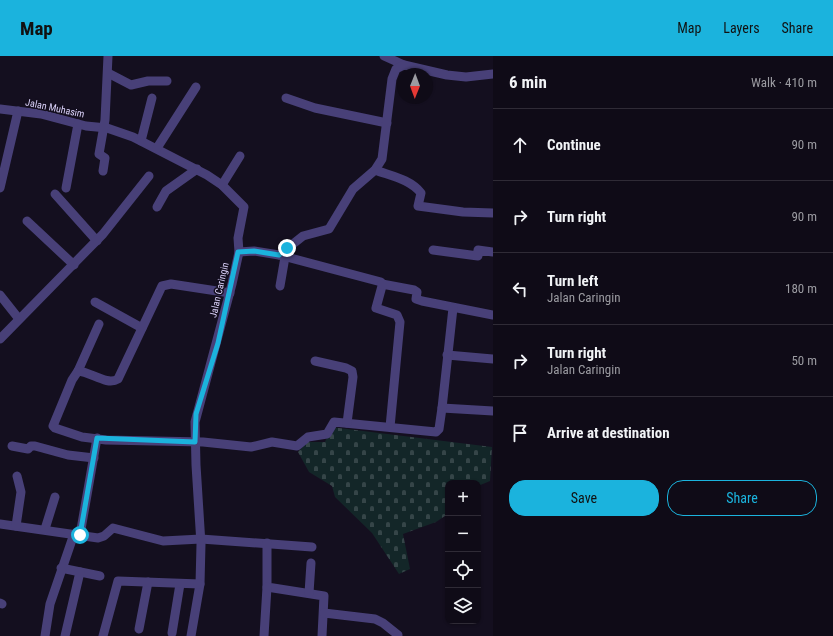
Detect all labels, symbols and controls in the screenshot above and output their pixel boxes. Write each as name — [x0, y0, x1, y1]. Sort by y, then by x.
text: Map — [20, 17, 53, 40]
text: Map — [677, 20, 701, 36]
text: Layers — [723, 20, 760, 36]
text: Share — [782, 20, 813, 36]
north arrow — [397, 68, 433, 104]
text: 6 min — [509, 72, 547, 92]
text: Walk · 410 m — [751, 75, 817, 90]
street label: Jalan Muhasim — [24, 96, 86, 120]
icon: ahead — [509, 134, 531, 156]
text: Continue — [547, 136, 601, 154]
text: 90 m — [791, 137, 817, 152]
icon: right — [509, 206, 531, 228]
text: Turn right — [547, 208, 606, 226]
text: 90 m — [791, 209, 817, 224]
route end — [278, 239, 296, 257]
street label: Jalan Caringin — [207, 261, 231, 319]
text: Turn left — [547, 272, 598, 290]
icon: left — [509, 278, 531, 300]
text: 180 m — [785, 281, 817, 296]
text: Jalan Caringin — [547, 290, 621, 305]
text: Turn right — [547, 344, 606, 362]
icon: right — [509, 350, 531, 372]
text: 50 m — [791, 353, 817, 368]
text: Jalan Caringin — [547, 362, 621, 377]
icon: arrive — [509, 422, 531, 444]
text: Arrive at destination — [547, 424, 670, 442]
map controls — [445, 480, 481, 624]
button: + — [445, 480, 481, 516]
button: Save — [509, 480, 659, 516]
button: Share — [667, 480, 817, 516]
button: − — [445, 516, 481, 552]
route start — [71, 526, 89, 544]
button: locate — [445, 552, 481, 588]
button: layers — [445, 588, 481, 624]

